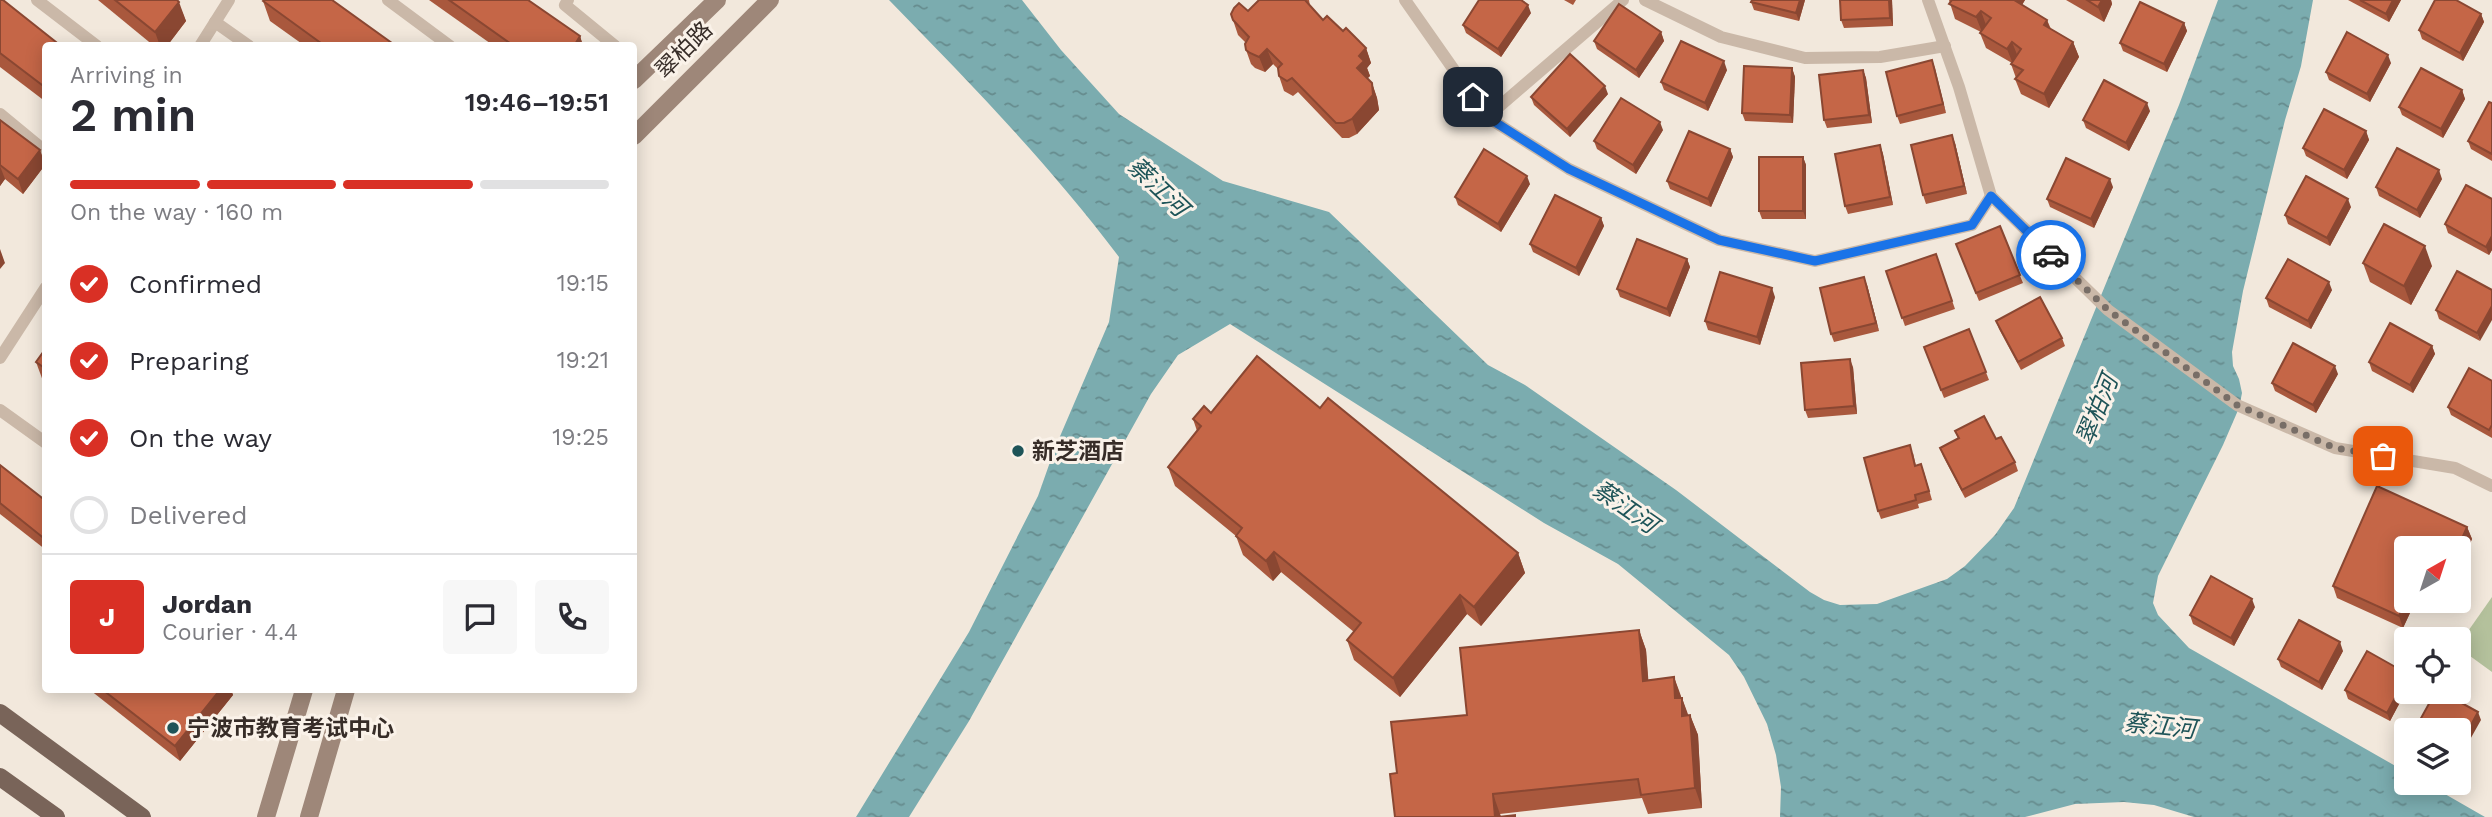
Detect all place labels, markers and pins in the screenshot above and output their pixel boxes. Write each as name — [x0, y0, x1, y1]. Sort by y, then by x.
pin — [1443, 67, 1503, 127]
pin — [2353, 426, 2413, 486]
place label: 新芝酒店 — [1032, 438, 1124, 465]
marker: 新芝酒店 — [1010, 443, 1026, 459]
place label: 宁波市教育考试中心 — [187, 715, 394, 742]
marker: 宁波市教育考试中心 — [165, 720, 181, 736]

